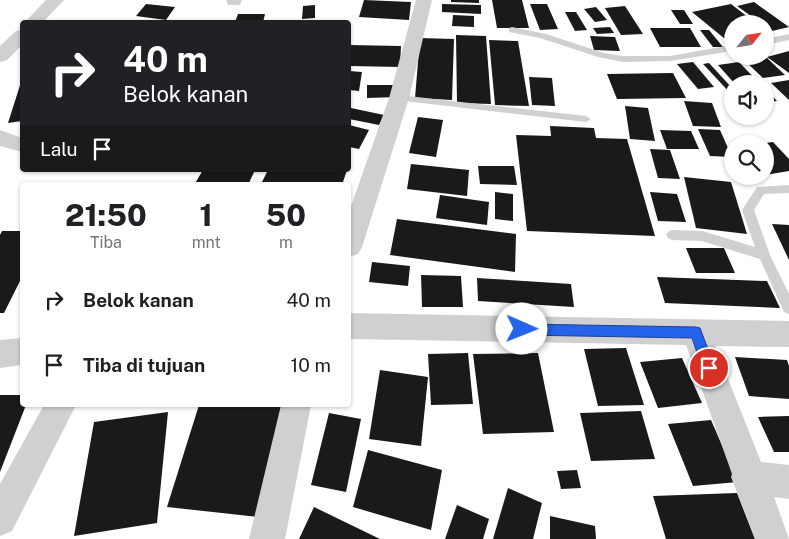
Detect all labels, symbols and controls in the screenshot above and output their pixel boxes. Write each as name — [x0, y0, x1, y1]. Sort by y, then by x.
north arrow — [724, 15, 774, 65]
map controls — [724, 15, 774, 185]
text: 40 m — [123, 39, 208, 80]
icon: right — [40, 40, 105, 105]
button: sound — [724, 75, 774, 125]
text: Belok kanan — [123, 81, 248, 107]
icon: arrive — [88, 135, 116, 163]
button: search — [724, 135, 774, 185]
text: Lalu — [40, 138, 78, 160]
text: 21:50 — [65, 197, 147, 233]
text: 1 — [200, 197, 213, 233]
text: 50 — [266, 197, 306, 233]
text: Tiba — [90, 233, 122, 252]
text: mnt — [192, 233, 221, 252]
text: m — [279, 233, 293, 252]
icon: right — [40, 286, 68, 314]
text: Belok kanan — [83, 289, 194, 311]
text: 40 m — [286, 289, 331, 311]
position arrow — [495, 302, 547, 354]
pin — [688, 347, 730, 389]
icon: arrive — [40, 351, 68, 379]
text: Tiba di tujuan — [83, 354, 205, 376]
text: 10 m — [291, 354, 331, 376]
icon: arrive — [695, 354, 723, 382]

